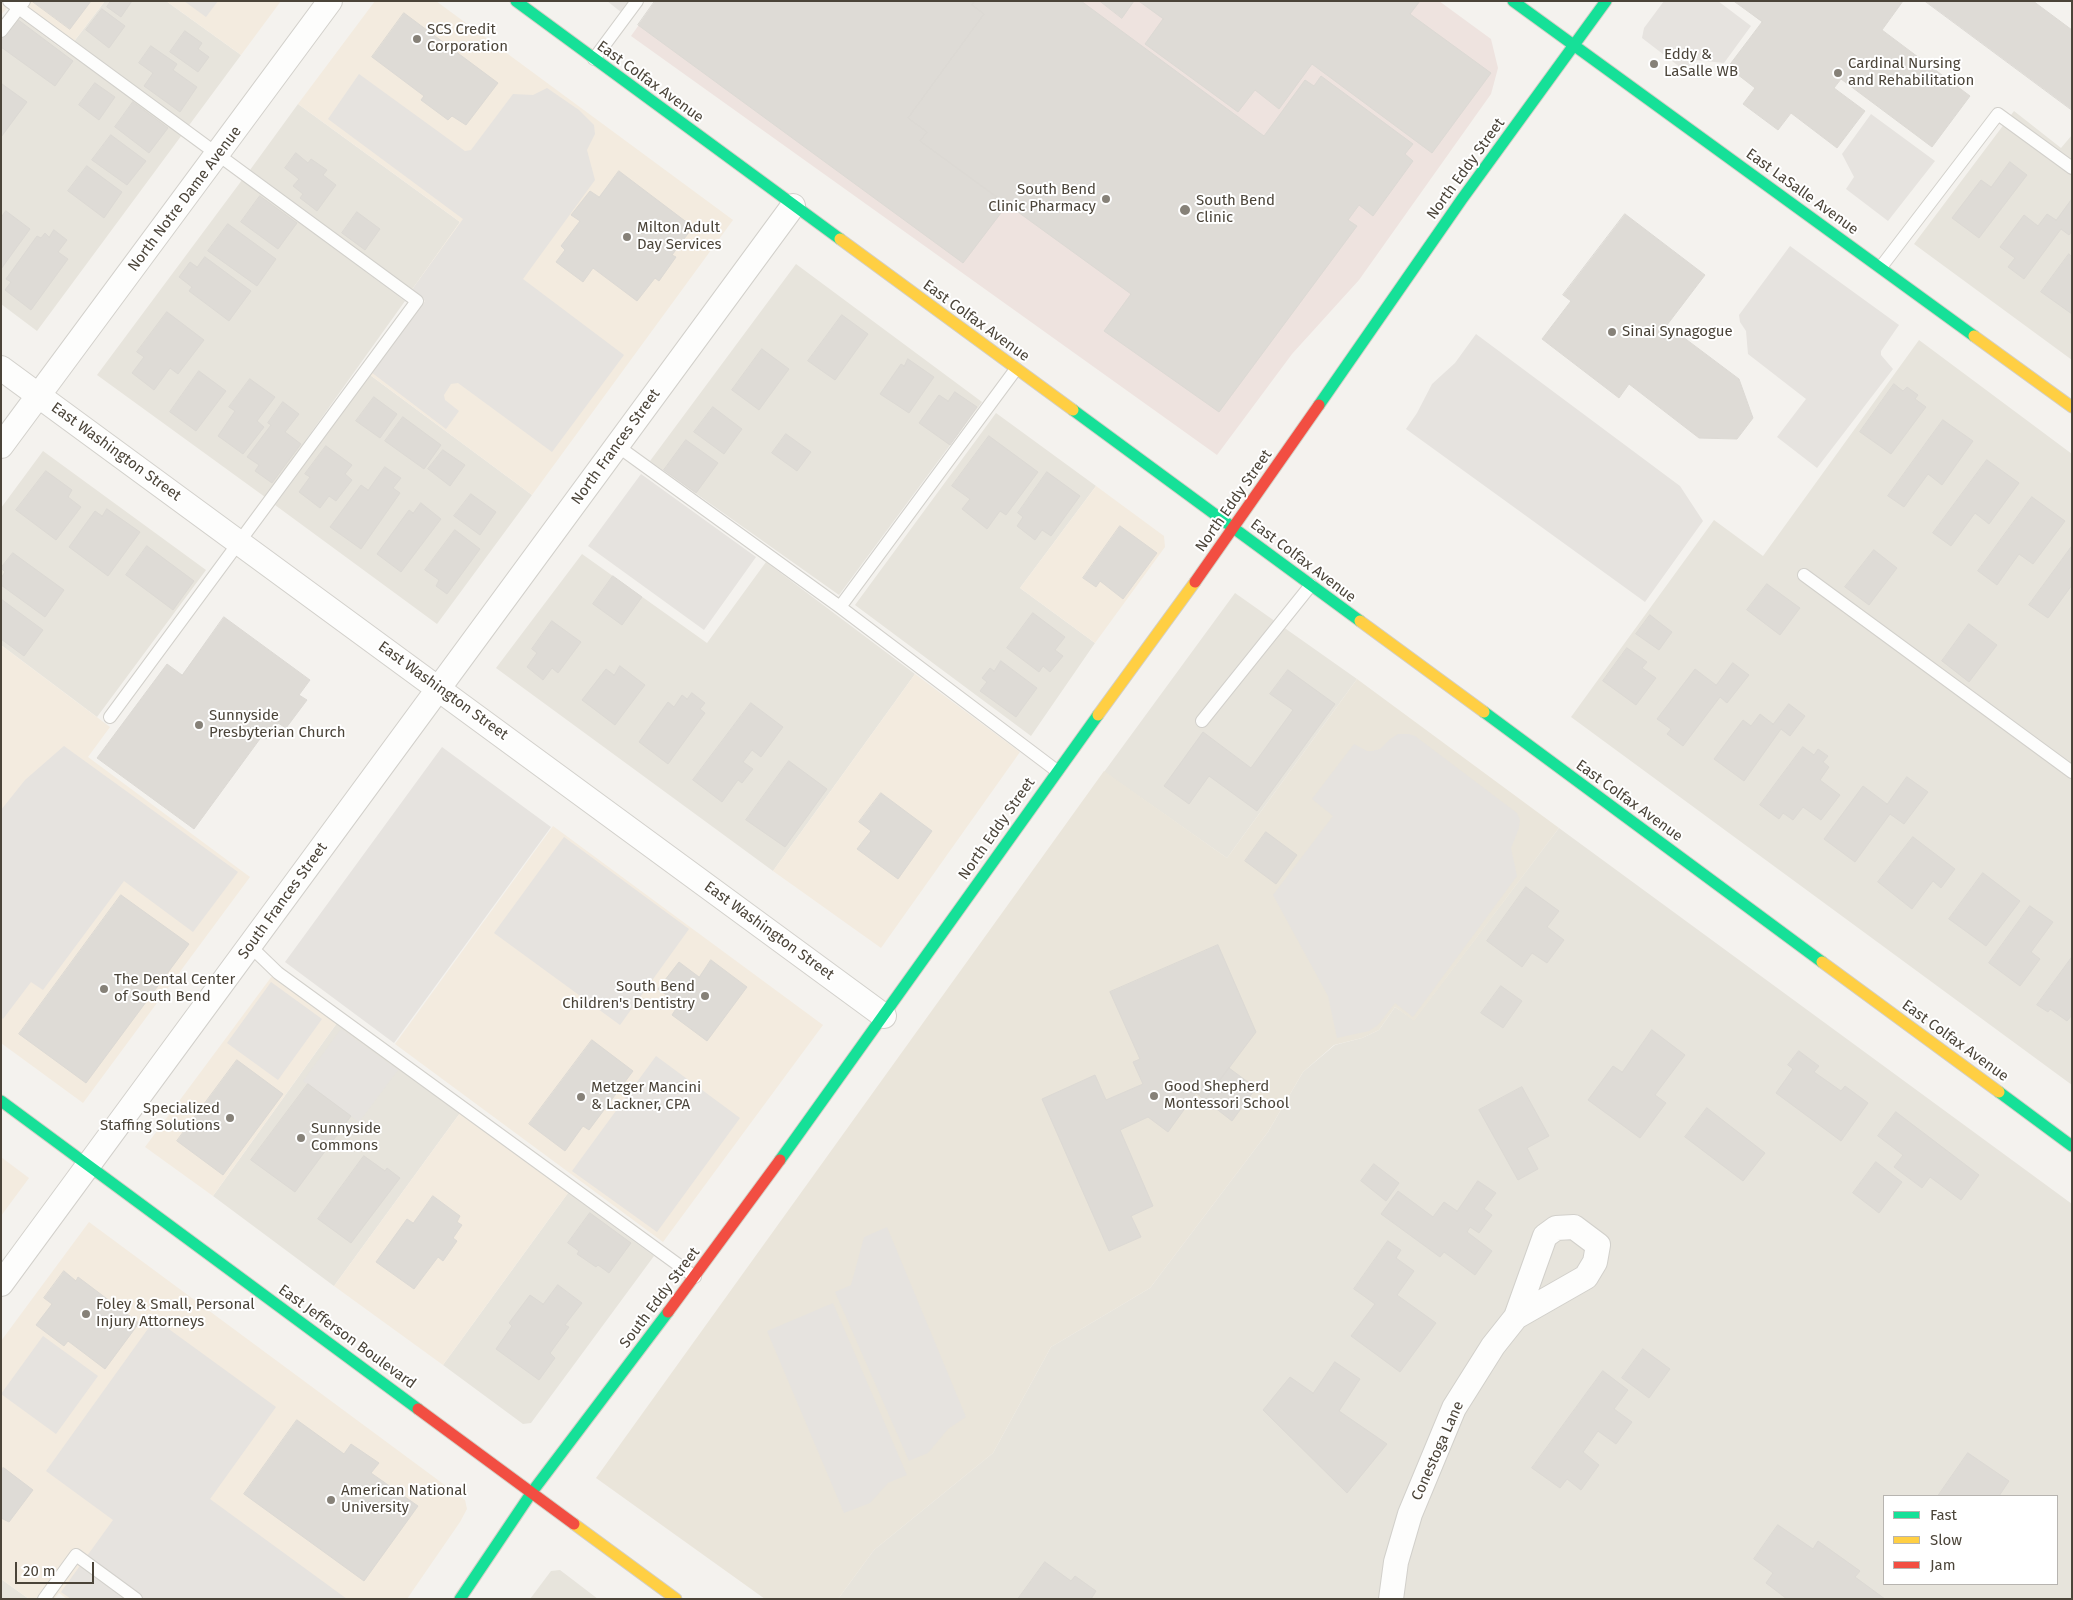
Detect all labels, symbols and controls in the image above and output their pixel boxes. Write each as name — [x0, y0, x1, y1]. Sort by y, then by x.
place label: SCS Credit Corporation — [427, 21, 508, 56]
marker: SCS Credit Corporation — [411, 33, 423, 45]
street label: East Colfax Avenue — [593, 37, 707, 127]
place label: Eddy & LaSalle WB — [1664, 46, 1738, 81]
place label: Cardinal Nursing and Rehabilitation — [1848, 55, 1974, 90]
marker: Eddy & LaSalle WB — [1648, 58, 1660, 70]
marker: Cardinal Nursing and Rehabilitation — [1832, 67, 1844, 79]
street label: North Eddy Street — [1423, 115, 1509, 223]
street label: North Notre Dame Avenue — [124, 123, 246, 275]
street label: East LaSalle Avenue — [1742, 145, 1862, 239]
place label: South Bend Clinic Pharmacy — [988, 181, 1096, 216]
place label: South Bend Clinic — [1196, 192, 1275, 227]
marker: South Bend Clinic Pharmacy — [1100, 193, 1112, 205]
marker: South Bend Clinic — [1178, 203, 1192, 217]
place label: Milton Adult Day Services — [637, 219, 722, 254]
marker: Milton Adult Day Services — [621, 231, 633, 243]
street label: East Colfax Avenue — [919, 276, 1033, 366]
place label: Sinai Synagogue — [1622, 323, 1733, 341]
marker: Sinai Synagogue — [1606, 326, 1618, 338]
street label: North Frances Street — [568, 386, 664, 508]
street label: East Washington Street — [48, 399, 184, 505]
street label: North Eddy Street — [1192, 446, 1276, 556]
street label: East Colfax Avenue — [1247, 515, 1359, 607]
street label: East Washington Street — [375, 638, 511, 744]
place label: Sunnyside Presbyterian Church — [209, 707, 346, 742]
marker: Sunnyside Presbyterian Church — [193, 719, 205, 731]
street label: East Colfax Avenue — [1572, 756, 1686, 846]
street label: North Eddy Street — [955, 774, 1039, 884]
street label: South Frances Street — [235, 839, 331, 963]
street label: East Washington Street — [701, 878, 837, 984]
place label: The Dental Center of South Bend — [114, 971, 235, 1006]
place label: South Bend Children's Dentistry — [562, 978, 695, 1013]
marker: The Dental Center of South Bend — [98, 983, 110, 995]
marker: South Bend Children's Dentistry — [699, 990, 711, 1002]
street label: East Colfax Avenue — [1898, 996, 2012, 1086]
place label: Good Shepherd Montessori School — [1164, 1078, 1289, 1113]
place label: Metzger Mancini & Lackner, CPA — [591, 1079, 701, 1114]
marker: Good Shepherd Montessori School — [1148, 1090, 1160, 1102]
marker: Metzger Mancini & Lackner, CPA — [575, 1091, 587, 1103]
place label: Specialized Staffing Solutions — [100, 1100, 220, 1135]
marker: Specialized Staffing Solutions — [224, 1112, 236, 1124]
place label: Sunnyside Commons — [311, 1120, 381, 1155]
marker: Sunnyside Commons — [295, 1132, 307, 1144]
street label: South Eddy Street — [616, 1244, 704, 1352]
street label: East Jefferson Boulevard — [275, 1281, 419, 1393]
place label: Foley & Small, Personal Injury Attorneys — [96, 1296, 255, 1331]
marker: Foley & Small, Personal Injury Attorneys — [80, 1308, 92, 1320]
street label: Conestoga Lane — [1408, 1399, 1468, 1503]
place label: American National University — [341, 1482, 467, 1517]
marker: American National University — [325, 1494, 337, 1506]
legend — [1883, 1495, 2058, 1585]
text: Fast — [1930, 1506, 1957, 1524]
text: Slow — [1930, 1531, 1962, 1549]
scale bar — [18, 1552, 96, 1584]
text: Jam — [1930, 1556, 1956, 1574]
text: 20 m — [23, 1562, 56, 1580]

